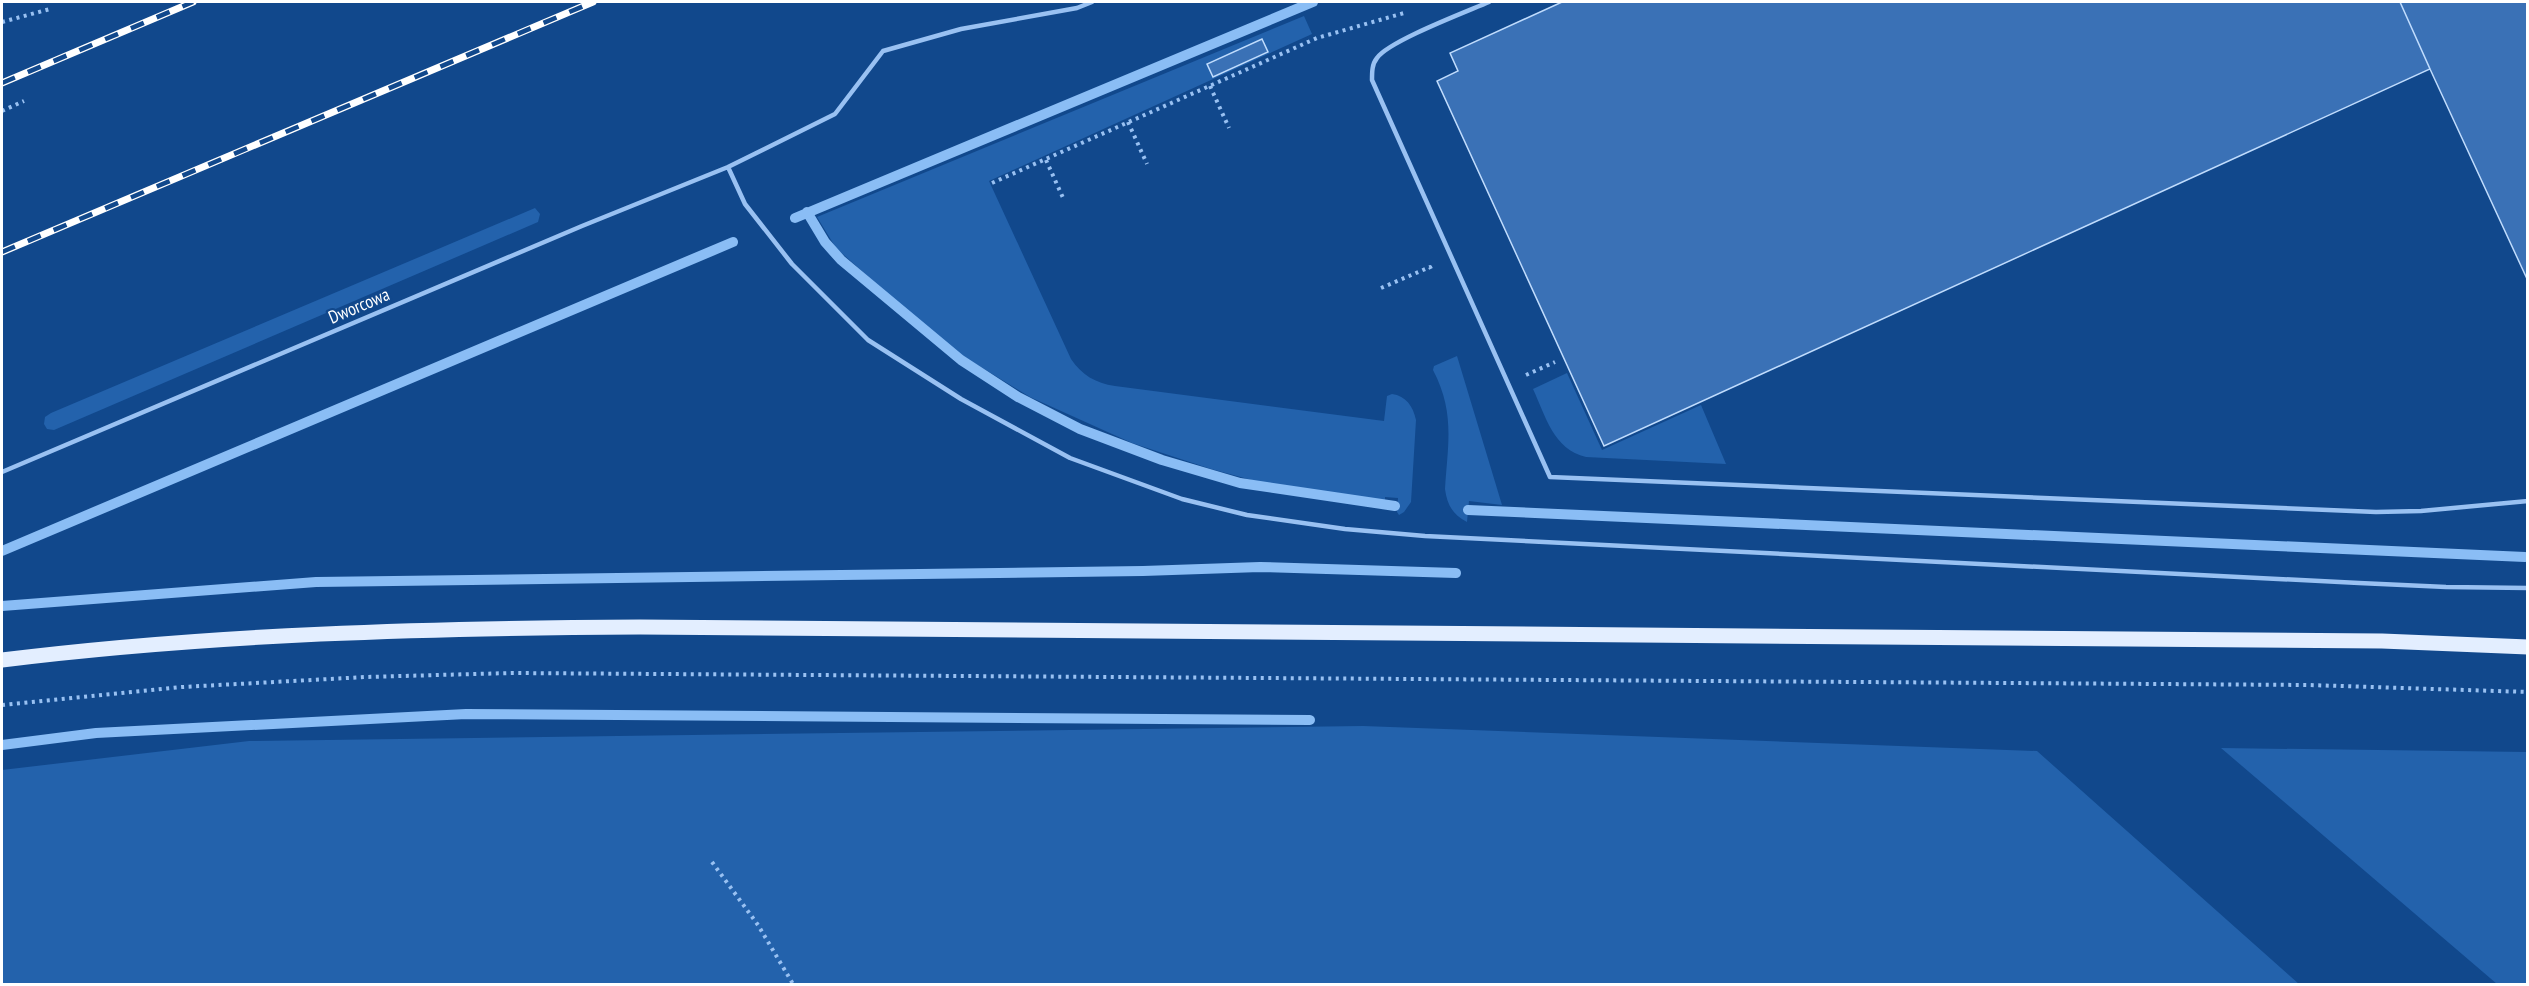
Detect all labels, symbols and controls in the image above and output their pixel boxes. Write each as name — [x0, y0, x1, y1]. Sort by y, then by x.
street label: Dworcowa — [325, 282, 393, 329]

